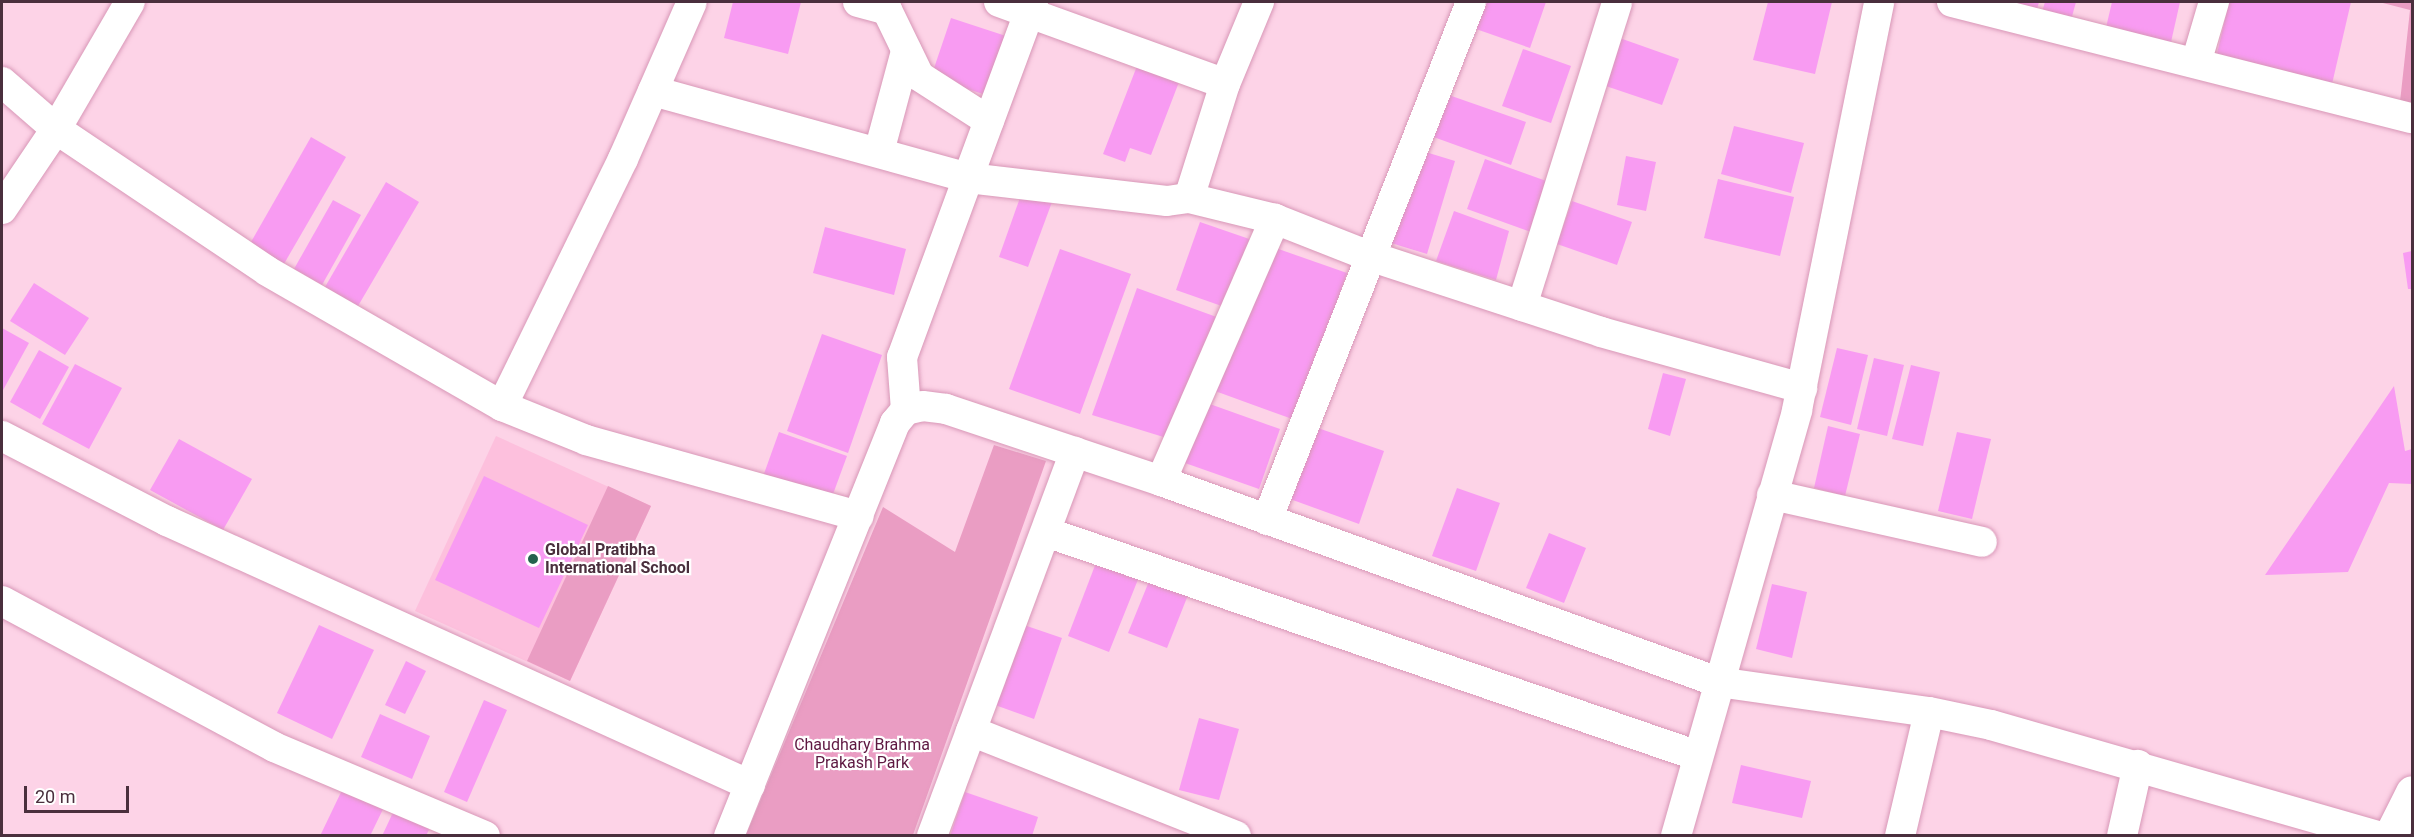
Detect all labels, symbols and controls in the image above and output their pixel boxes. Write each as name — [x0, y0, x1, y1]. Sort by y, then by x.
place label: Global Pratibha International School — [545, 540, 690, 578]
marker: Global Pratibha International School — [526, 552, 540, 566]
park label: Chaudhary Brahma Prakash Park — [794, 735, 930, 773]
scale bar — [27, 774, 132, 812]
text: 20 m — [35, 786, 75, 807]

